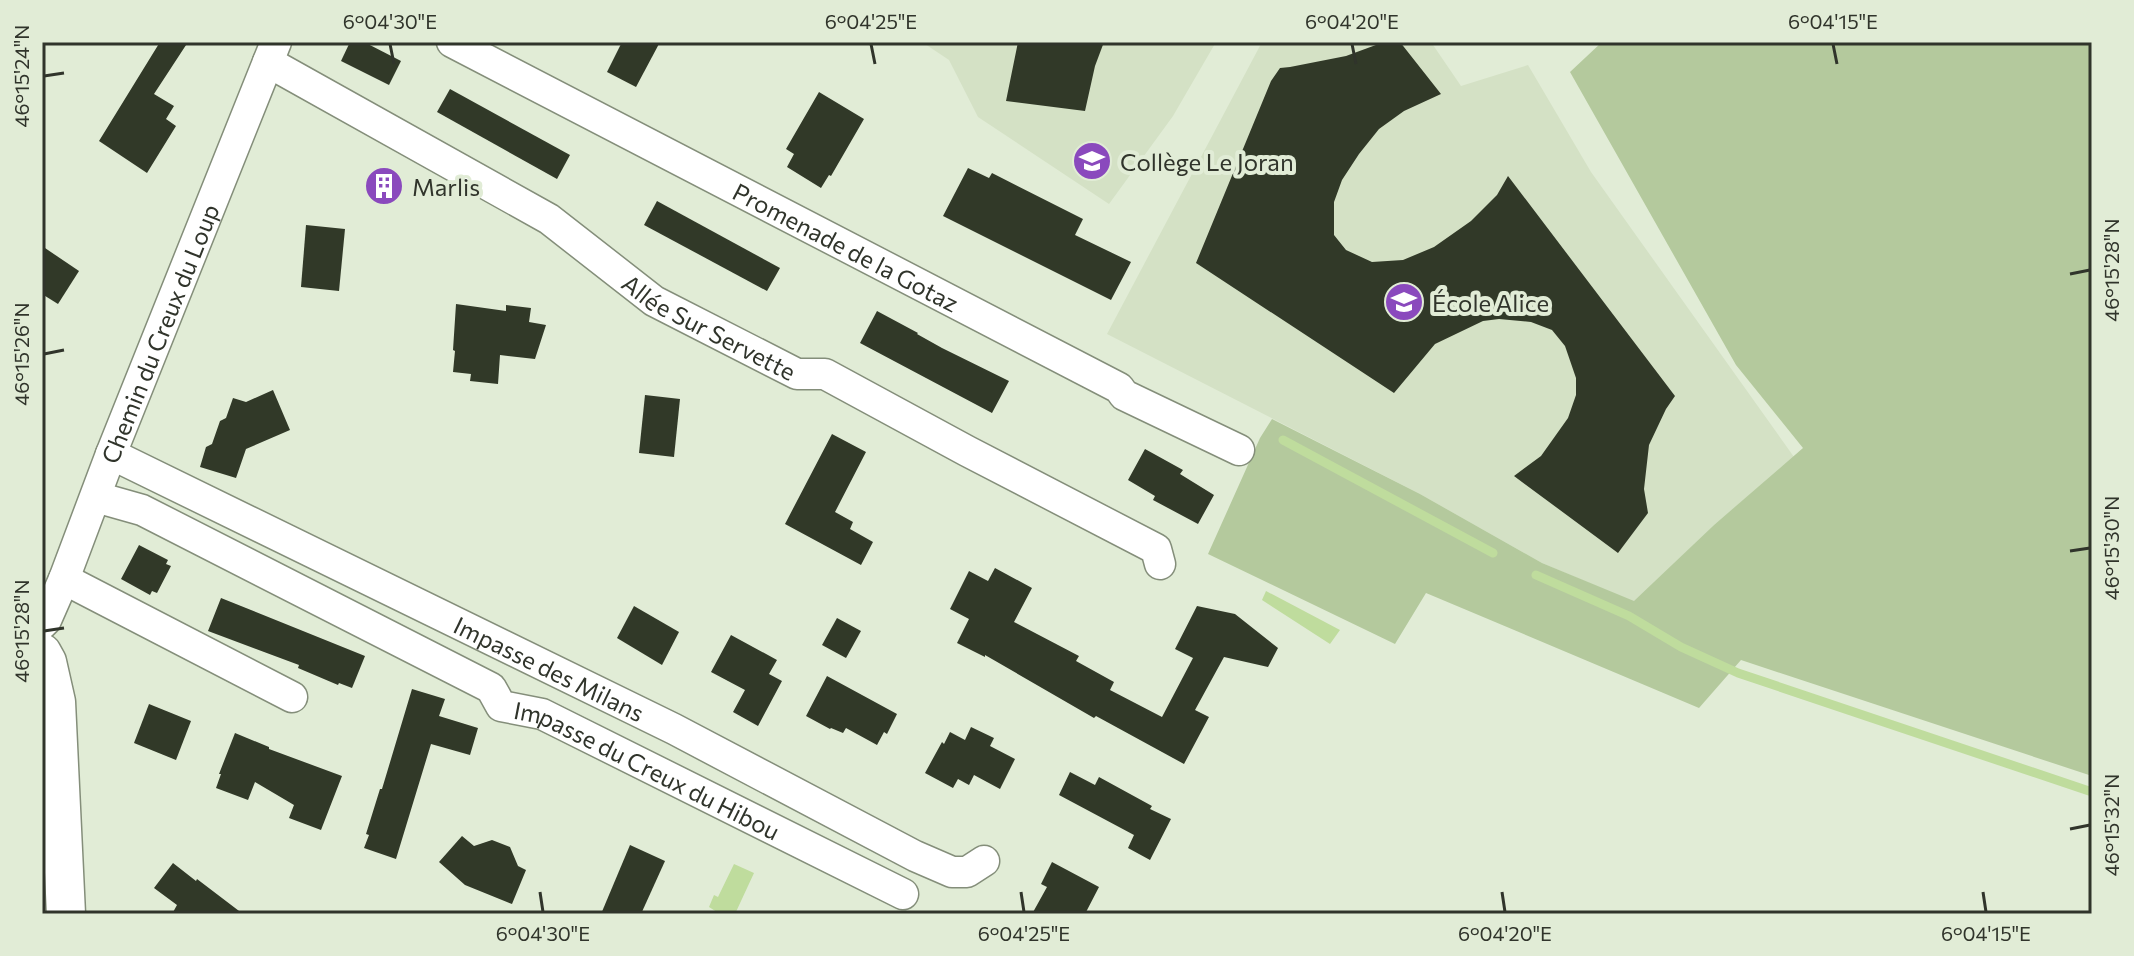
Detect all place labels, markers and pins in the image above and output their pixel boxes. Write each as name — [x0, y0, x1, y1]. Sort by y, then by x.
school or university icon: Collège Le Joran — [1071, 140, 1113, 182]
place label: Collège Le Joran — [1120, 147, 1294, 176]
building icon: Marlis — [363, 165, 405, 207]
place label: Marlis — [412, 172, 480, 201]
school or university icon: École Alice — [1383, 281, 1425, 323]
place label: École Alice — [1432, 288, 1549, 317]

